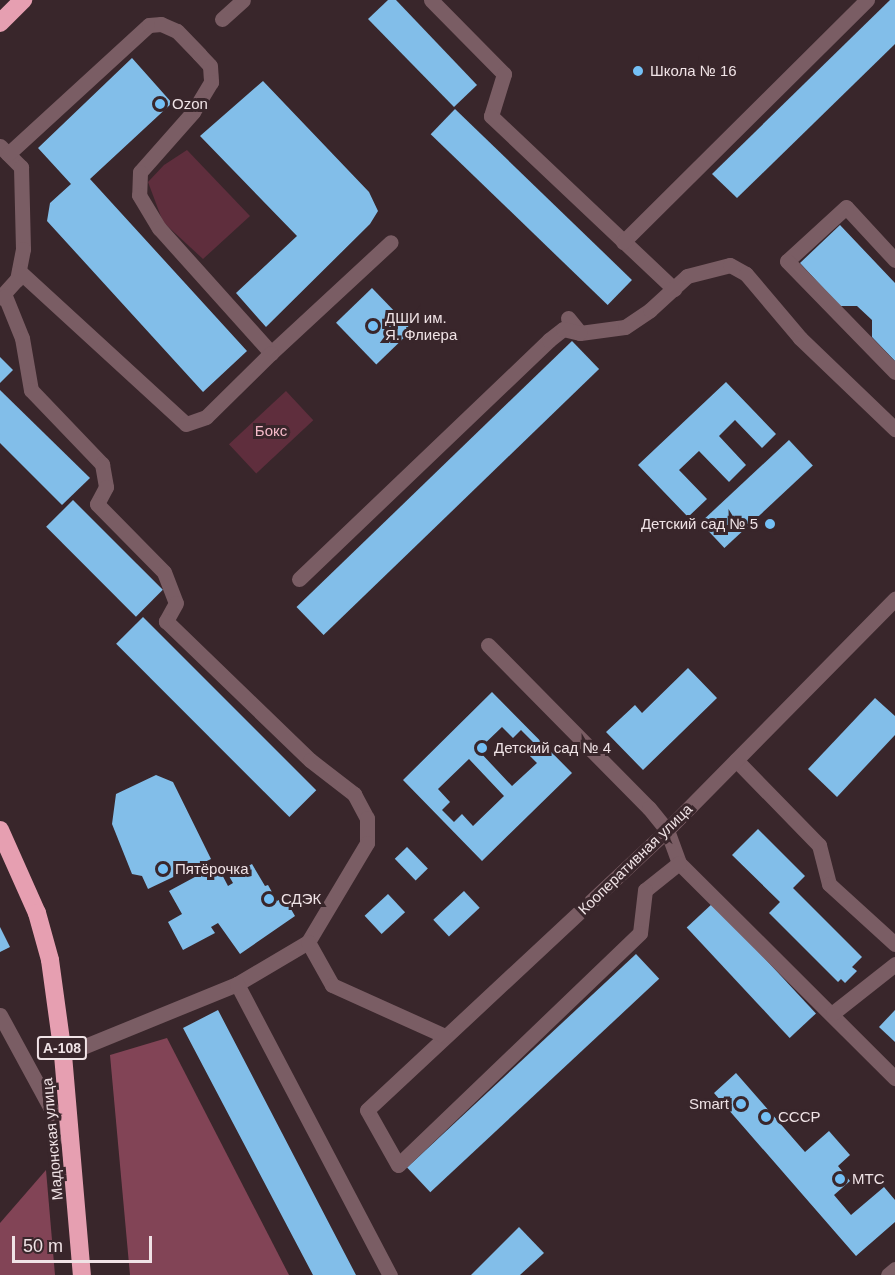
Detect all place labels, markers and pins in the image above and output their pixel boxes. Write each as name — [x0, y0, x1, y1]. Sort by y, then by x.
place label: Школа № 16 — [650, 62, 737, 80]
marker: Школа № 16 — [631, 64, 645, 78]
place label: Ozon — [172, 95, 208, 113]
marker: Ozon — [153, 97, 167, 111]
place label: ДШИ им. Я. Флиера — [385, 308, 457, 343]
marker: ДШИ им. Я. Флиера — [366, 319, 380, 333]
place label: Детский сад № 5 — [641, 515, 758, 533]
marker: Детский сад № 5 — [763, 517, 777, 531]
place label: Детский сад № 4 — [494, 739, 611, 757]
marker: Детский сад № 4 — [475, 741, 489, 755]
place label: Пятёрочка — [175, 860, 249, 878]
marker: Пятёрочка — [156, 862, 170, 876]
place label: СДЭК — [281, 890, 321, 908]
marker: СДЭК — [262, 892, 276, 906]
place label: Smart — [689, 1095, 729, 1113]
marker: Smart — [734, 1097, 748, 1111]
place label: СССР — [778, 1108, 821, 1126]
marker: СССР — [759, 1110, 773, 1124]
place label: МТС — [852, 1170, 884, 1188]
marker: МТС — [833, 1172, 847, 1186]

